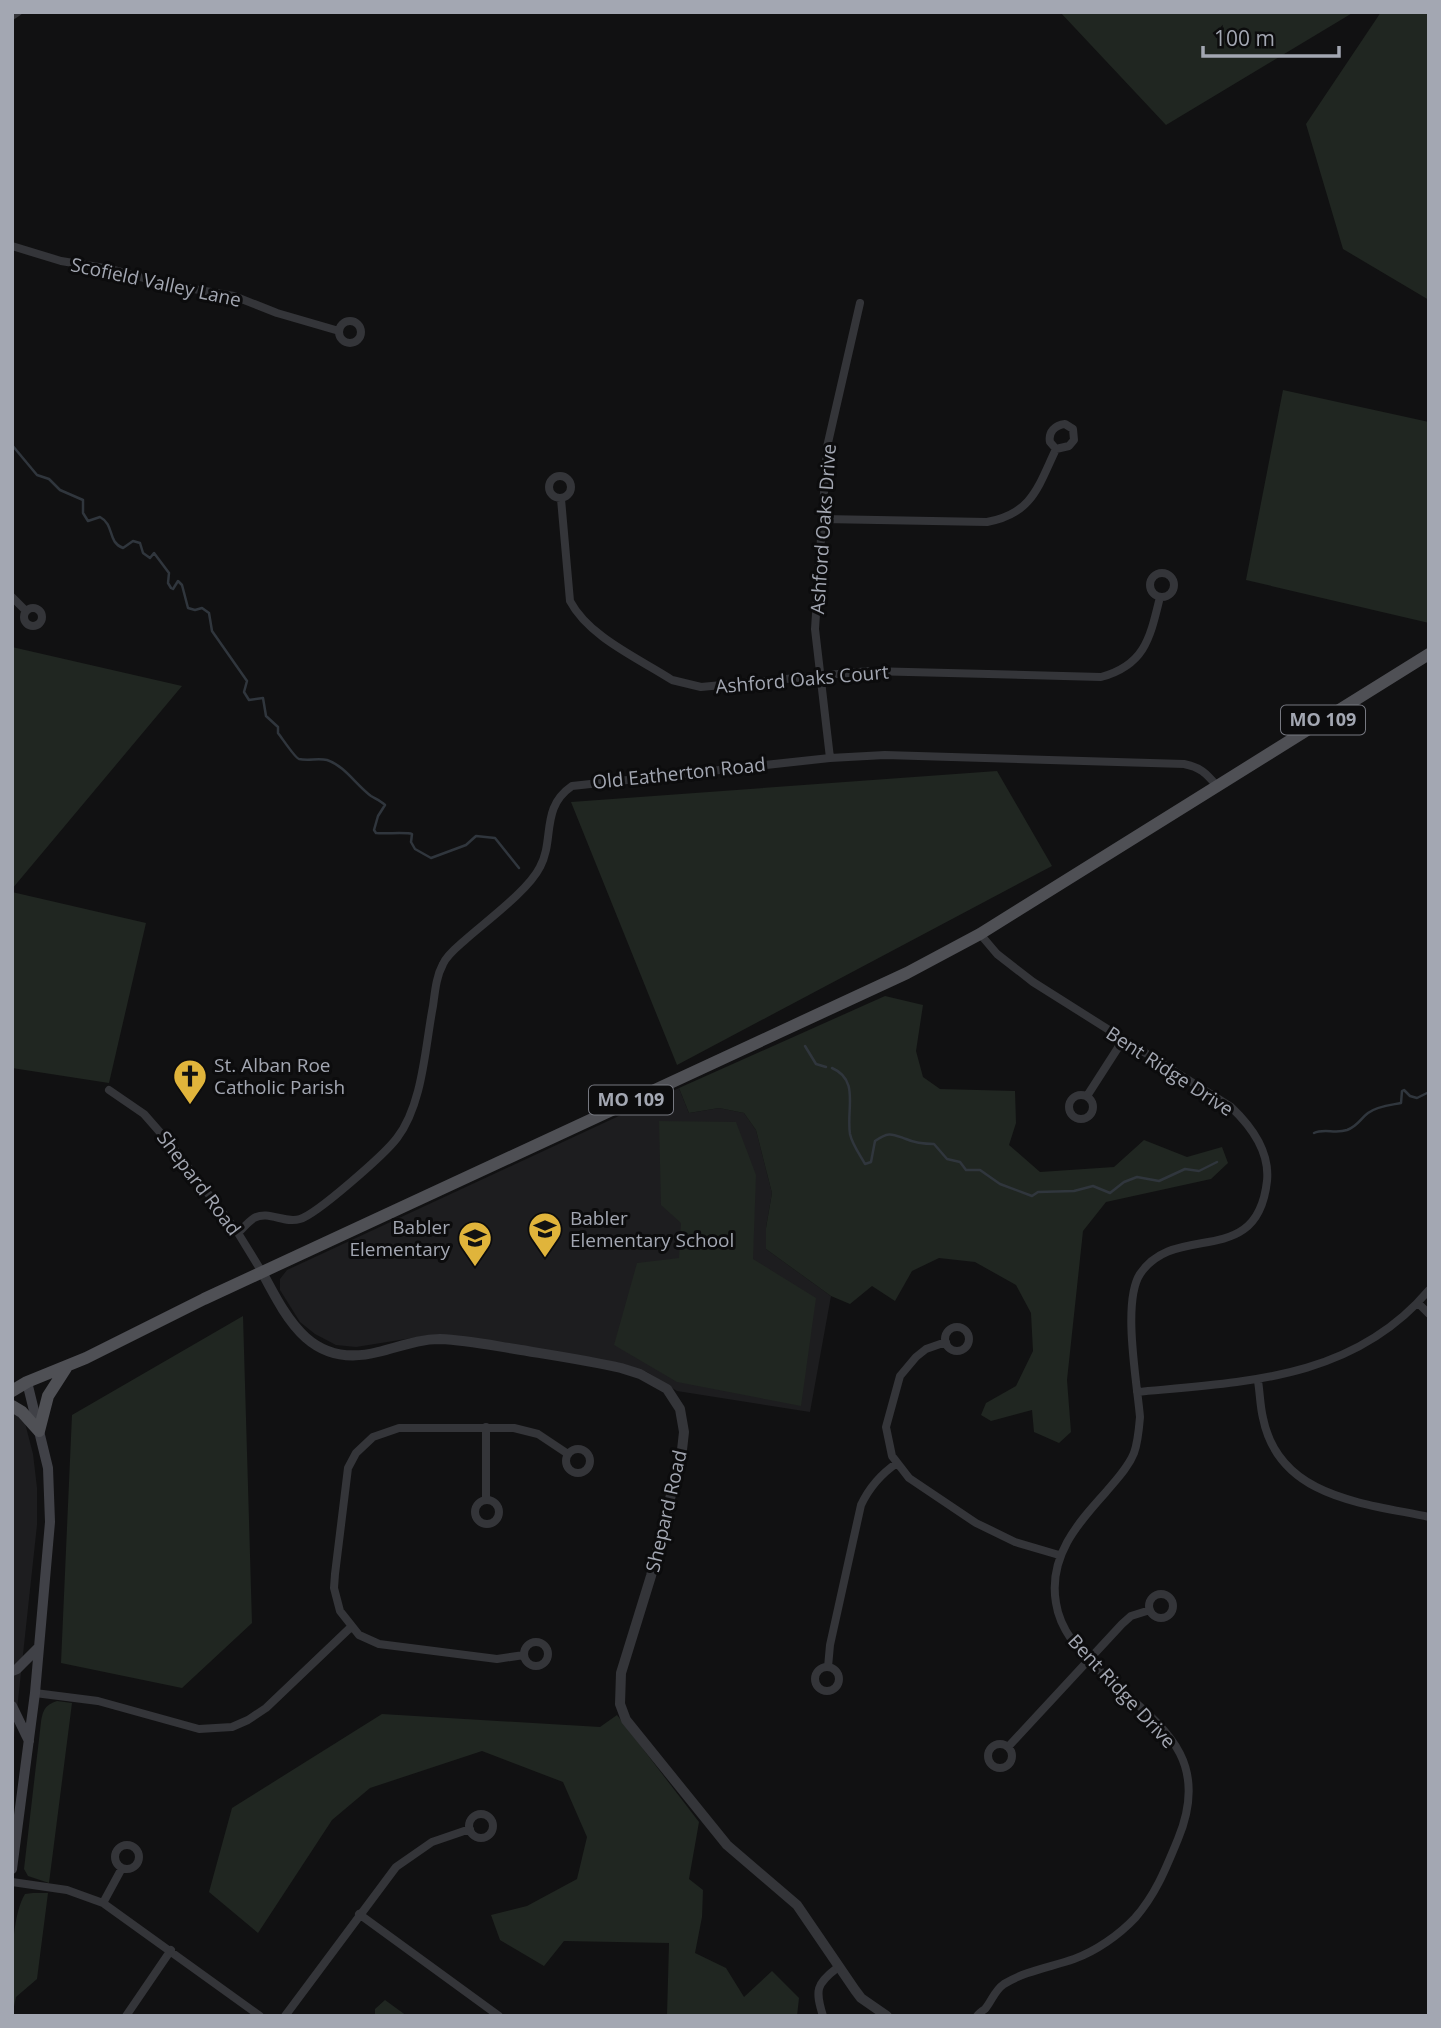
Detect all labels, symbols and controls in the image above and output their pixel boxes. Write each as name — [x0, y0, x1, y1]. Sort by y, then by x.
scale bar — [1203, 14, 1340, 58]
text: 100 m — [1214, 24, 1275, 52]
street label: Scofield Valley Lane — [68, 251, 244, 313]
street label: Ashford Oaks Drive — [804, 443, 842, 615]
street label: Ashford Oaks Court — [714, 658, 890, 700]
road number: MO 109 — [1281, 706, 1365, 734]
street label: Old Eatherton Road — [591, 751, 767, 795]
street label: Bent Ridge Drive — [1101, 1020, 1239, 1122]
place label: St. Alban Roe Catholic Parish — [214, 1052, 345, 1100]
church icon: St. Alban Roe Catholic Parish — [171, 1057, 209, 1106]
road number: MO 109 — [589, 1086, 673, 1114]
street label: Shepard Road — [151, 1125, 247, 1241]
place label: Babler Elementary School — [570, 1205, 734, 1253]
school or university icon: Babler Elementary School — [526, 1210, 564, 1259]
place label: Babler Elementary — [349, 1214, 450, 1262]
school or university icon: Babler Elementary — [456, 1219, 494, 1268]
street label: Shepard Road — [639, 1447, 693, 1575]
street label: Bent Ridge Drive — [1062, 1628, 1182, 1754]

